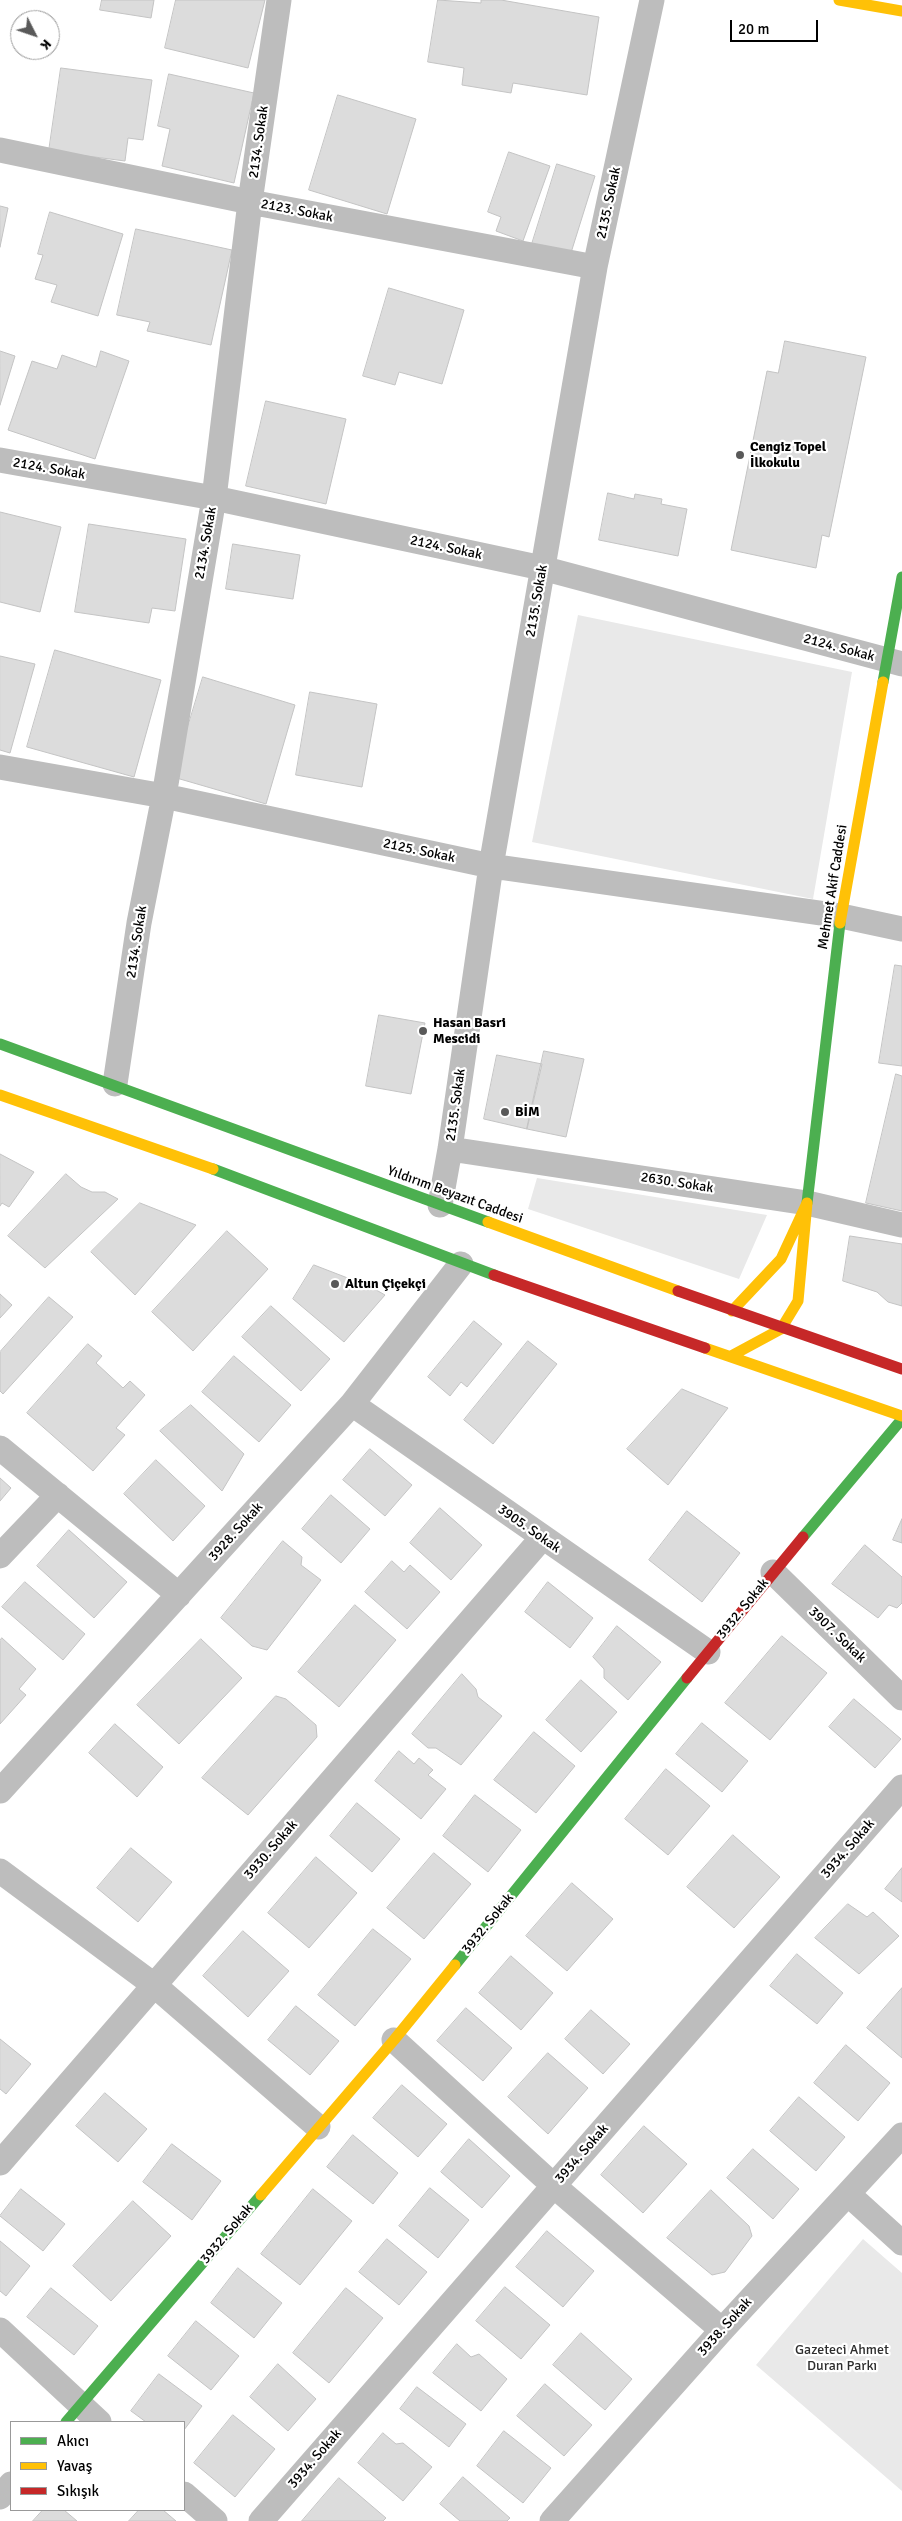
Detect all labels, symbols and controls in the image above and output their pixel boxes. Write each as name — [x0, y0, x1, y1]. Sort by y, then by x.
north arrow — [10, 10, 60, 60]
scale bar — [732, 10, 820, 42]
text: 20 m — [738, 20, 769, 38]
text: K — [37, 36, 55, 53]
street label: 2134. Sokak — [246, 105, 272, 179]
street label: 2135. Sokak — [593, 165, 625, 241]
street label: 2123. Sokak — [259, 196, 335, 226]
place label: Cengiz Topel İlkokulu — [750, 439, 826, 472]
marker: Cengiz Topel İlkokulu — [734, 449, 746, 461]
street label: 2124. Sokak — [11, 454, 87, 484]
street label: 2134. Sokak — [191, 505, 221, 581]
street label: 2124. Sokak — [408, 532, 484, 564]
street label: 2135. Sokak — [522, 563, 552, 639]
street label: 2124. Sokak — [801, 630, 877, 666]
street label: Mehmet Akif Caddesi — [815, 823, 851, 951]
street label: 2125. Sokak — [381, 835, 457, 867]
street label: 2134. Sokak — [123, 905, 151, 979]
place label: Hasan Basri Mescidi — [433, 1015, 506, 1048]
marker: Hasan Basri Mescidi — [417, 1025, 429, 1037]
street label: 2135. Sokak — [443, 1068, 469, 1142]
place label: BİM — [515, 1104, 540, 1120]
marker: BİM — [499, 1106, 511, 1118]
street label: Yıldırım Beyazıt Caddesi — [385, 1163, 525, 1227]
street label: 2630. Sokak — [640, 1169, 714, 1197]
place label: Altun Çiçekçi — [345, 1276, 426, 1292]
marker: Altun Çiçekçi — [329, 1278, 341, 1290]
street label: 3928. Sokak — [205, 1499, 267, 1565]
street label: 3905. Sokak — [494, 1501, 564, 1557]
street label: 3932. Sokak — [713, 1575, 773, 1643]
street label: 3907. Sokak — [805, 1604, 869, 1666]
street label: 3934. Sokak — [818, 1816, 878, 1882]
street label: 3930. Sokak — [241, 1817, 301, 1883]
street label: 3932. Sokak — [458, 1890, 518, 1958]
street label: 3934. Sokak — [552, 2121, 612, 2187]
street label: 3932. Sokak — [197, 2201, 257, 2267]
street label: 3938. Sokak — [694, 2294, 756, 2360]
park label: Gazeteci Ahmet Duran Parkı — [795, 2342, 889, 2374]
legend — [10, 2421, 185, 2511]
street label: 3934. Sokak — [285, 2426, 345, 2492]
text: Akıcı — [57, 2432, 89, 2450]
text: Yavaş — [57, 2457, 92, 2475]
text: Sıkışık — [57, 2482, 99, 2500]

